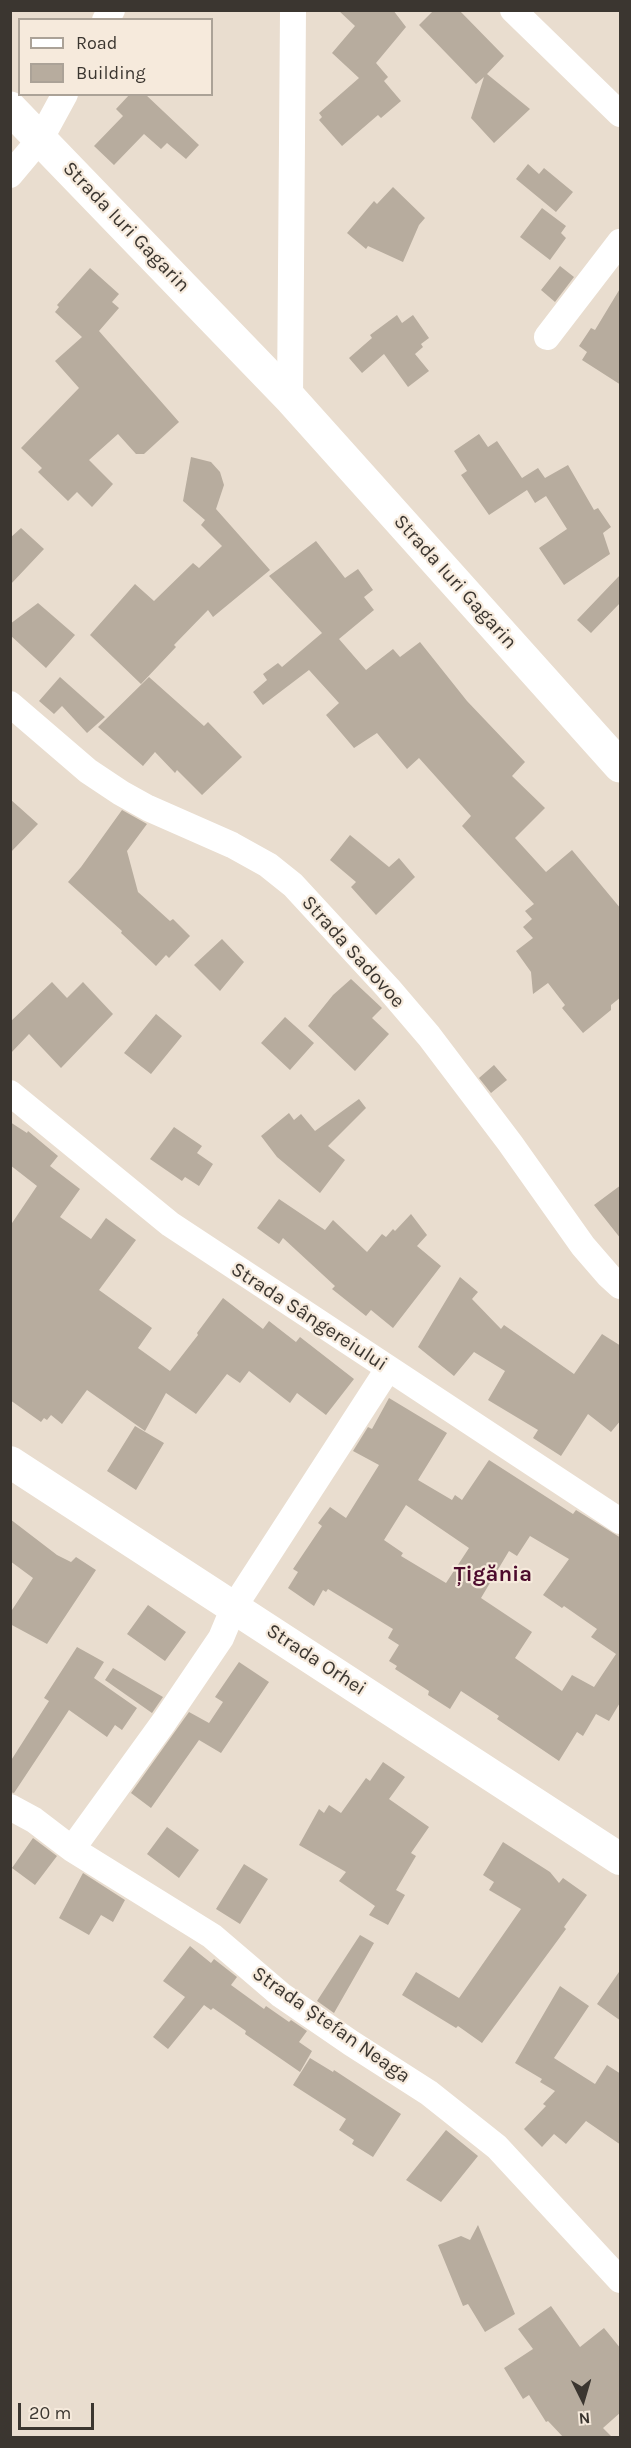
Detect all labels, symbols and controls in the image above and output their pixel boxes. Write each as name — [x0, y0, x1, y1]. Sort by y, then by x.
legend — [18, 18, 213, 96]
text: Road — [76, 32, 117, 54]
text: Building — [76, 62, 146, 84]
street label: Strada Iuri Gagarin — [57, 157, 195, 297]
street label: Strada Iuri Gagarin — [388, 510, 522, 654]
street label: Strada Sadovoe — [296, 891, 410, 1013]
street label: Strada Sângereiului — [226, 1258, 392, 1376]
district label: Țigănia — [454, 1562, 532, 1588]
street label: Strada Orhei — [262, 1619, 370, 1701]
street label: Strada Ștefan Neaga — [247, 1961, 415, 2089]
north arrow — [553, 2370, 613, 2430]
scale bar — [21, 2391, 98, 2429]
text: 20 m — [29, 2402, 71, 2424]
text: N — [578, 2408, 591, 2428]

